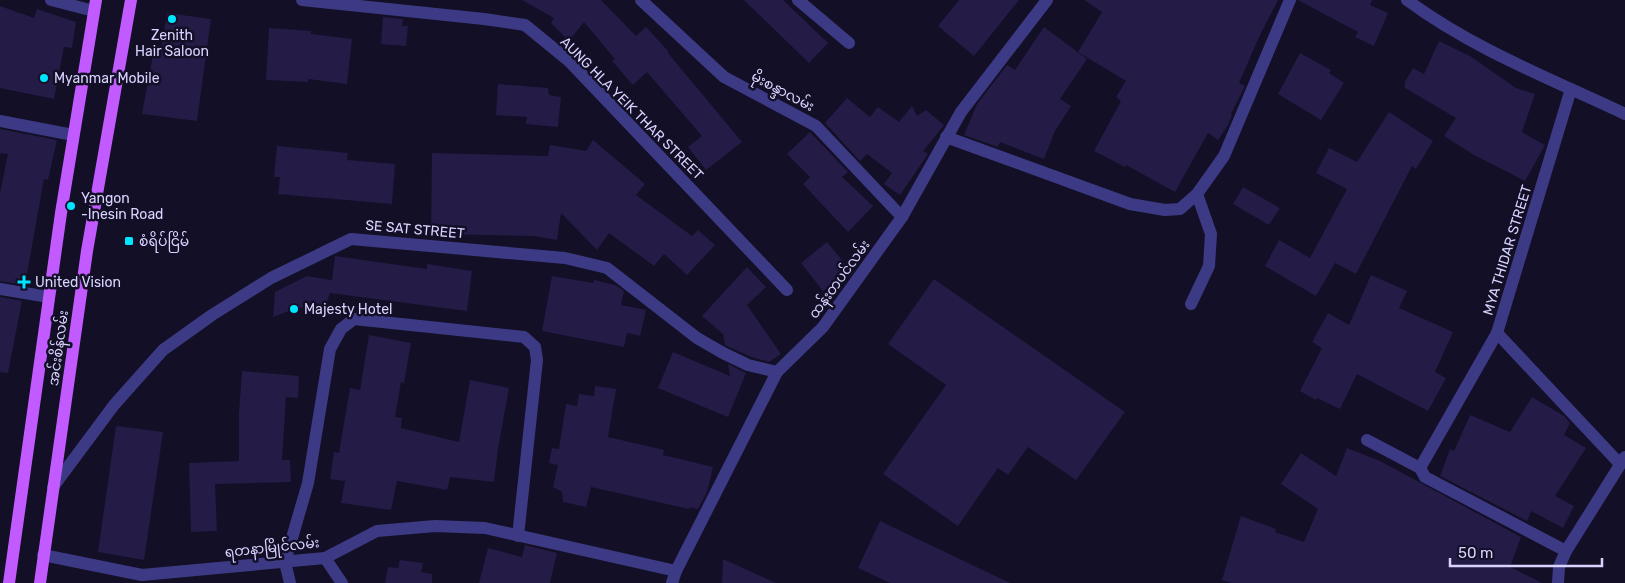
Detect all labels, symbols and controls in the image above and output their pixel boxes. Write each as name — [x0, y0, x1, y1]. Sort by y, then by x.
marker: Zenith Hair Saloon — [166, 13, 178, 25]
place label: Zenith Hair Saloon — [135, 27, 209, 60]
street label: AUNG HLA YEIK THAR STREET — [557, 33, 707, 183]
street label: မိုးစန္ဒာလမ်း — [747, 66, 818, 118]
place label: Myanmar Mobile — [54, 70, 160, 87]
marker: Myanmar Mobile — [38, 72, 50, 84]
street label: MYA THIDAR STREET — [1480, 183, 1535, 317]
place label: Yangon -Inesin Road — [81, 190, 163, 223]
marker: Yangon -Inesin Road — [65, 200, 77, 212]
street label: SE SAT STREET — [365, 217, 465, 242]
place label: စံရိပ်ငြိမ် — [139, 231, 189, 253]
marker: စံရိပ်ငြိမ် — [123, 235, 135, 247]
street label: ထန်းတပင်လမ်း — [804, 236, 876, 324]
place label: United Vision — [35, 274, 121, 291]
marker: United Vision — [17, 275, 31, 289]
place label: Majesty Hotel — [304, 301, 392, 318]
marker: Majesty Hotel — [288, 303, 300, 315]
street label: အင်းစိန်လမ်း — [43, 309, 75, 387]
street label: ရတနာမြိုင်လမ်း — [224, 532, 321, 564]
scale bar — [1450, 536, 1602, 568]
text: 50 m — [1458, 544, 1493, 562]

